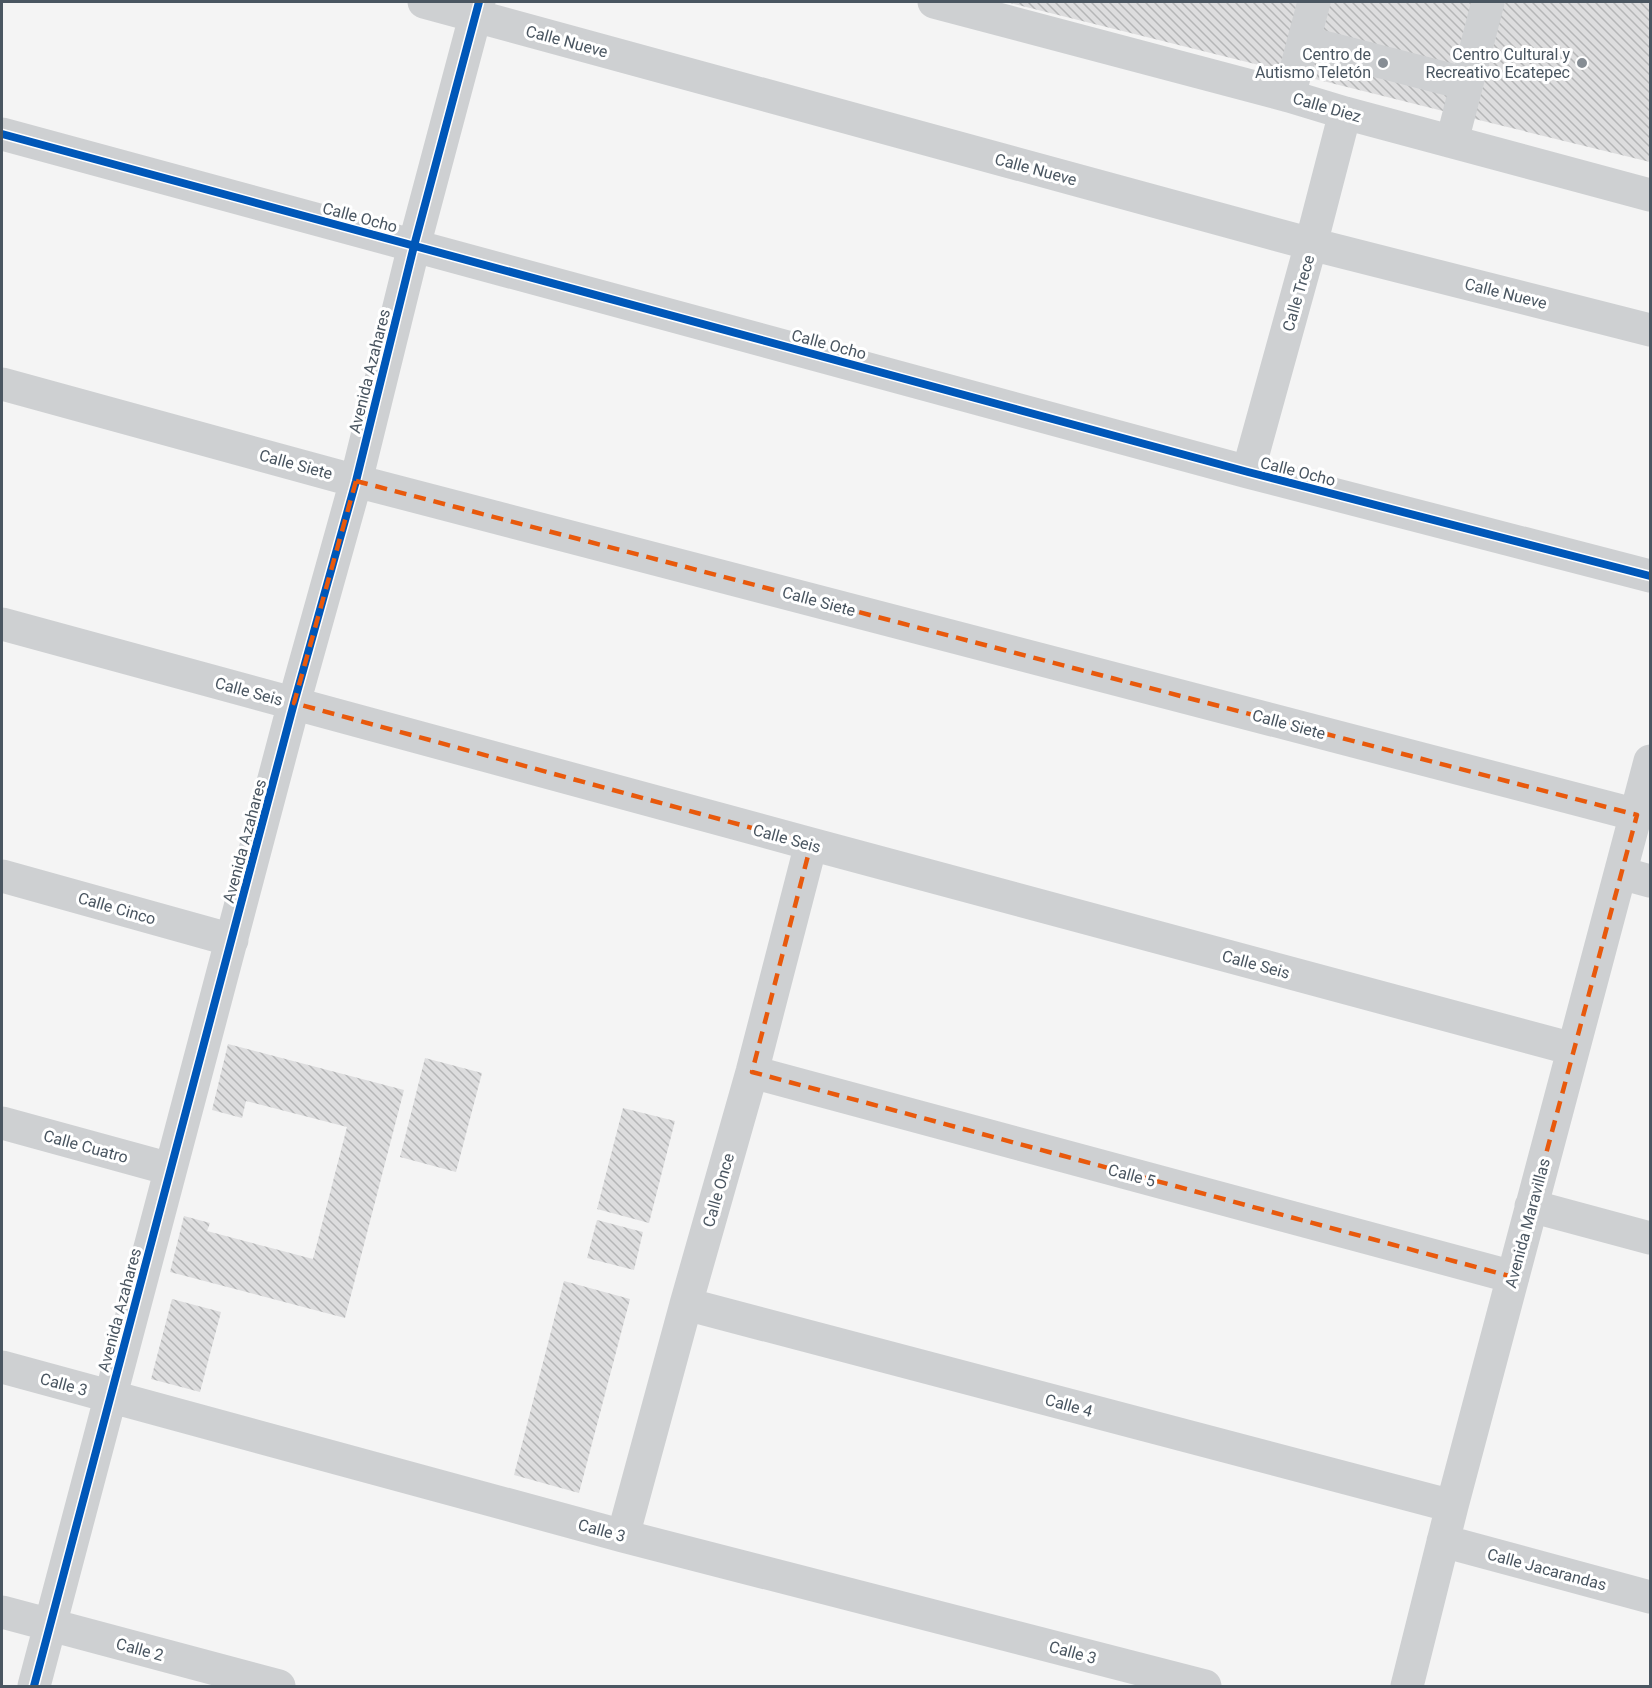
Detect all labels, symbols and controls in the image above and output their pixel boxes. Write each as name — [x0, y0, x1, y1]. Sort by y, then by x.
street label: Calle Nueve — [524, 21, 610, 62]
place label: Centro de Autismo Teletón — [1255, 45, 1371, 82]
place label: Centro Cultural y Recreativo Ecatepec — [1425, 45, 1570, 82]
marker: Centro de Autismo Teletón — [1376, 56, 1390, 70]
marker: Centro Cultural y Recreativo Ecatepec — [1575, 56, 1589, 70]
street label: Calle Diez — [1291, 89, 1363, 126]
street label: Calle Nueve — [993, 149, 1079, 190]
street label: Calle Ocho — [320, 198, 399, 237]
street label: Calle Trece — [1279, 253, 1318, 334]
street label: Calle Nueve — [1463, 274, 1549, 313]
street label: Avenida Azahares — [345, 307, 394, 435]
street label: Calle Ocho — [789, 325, 868, 364]
street label: Calle Siete — [257, 446, 335, 483]
street label: Calle Ocho — [1258, 453, 1337, 490]
street label: Calle Siete — [780, 583, 858, 620]
street label: Calle Seis — [213, 673, 285, 710]
street label: Calle Siete — [1250, 706, 1328, 743]
street label: Avenida Azahares — [219, 777, 270, 905]
street label: Calle Seis — [751, 820, 823, 857]
street label: Calle Cinco — [76, 888, 158, 929]
street label: Calle Seis — [1220, 946, 1292, 983]
street label: Calle Cuatro — [41, 1126, 130, 1167]
street label: Calle Once — [699, 1151, 738, 1229]
street label: Avenida Maravillas — [1501, 1156, 1554, 1290]
street label: Calle 5 — [1106, 1160, 1158, 1191]
street label: Avenida Azahares — [94, 1246, 145, 1374]
street label: Calle 3 — [38, 1369, 90, 1400]
street label: Calle 4 — [1043, 1390, 1095, 1421]
street label: Calle 3 — [576, 1515, 628, 1546]
street label: Calle Jacarandas — [1485, 1544, 1609, 1595]
street label: Calle 2 — [114, 1634, 166, 1665]
street label: Calle 3 — [1047, 1637, 1099, 1668]

